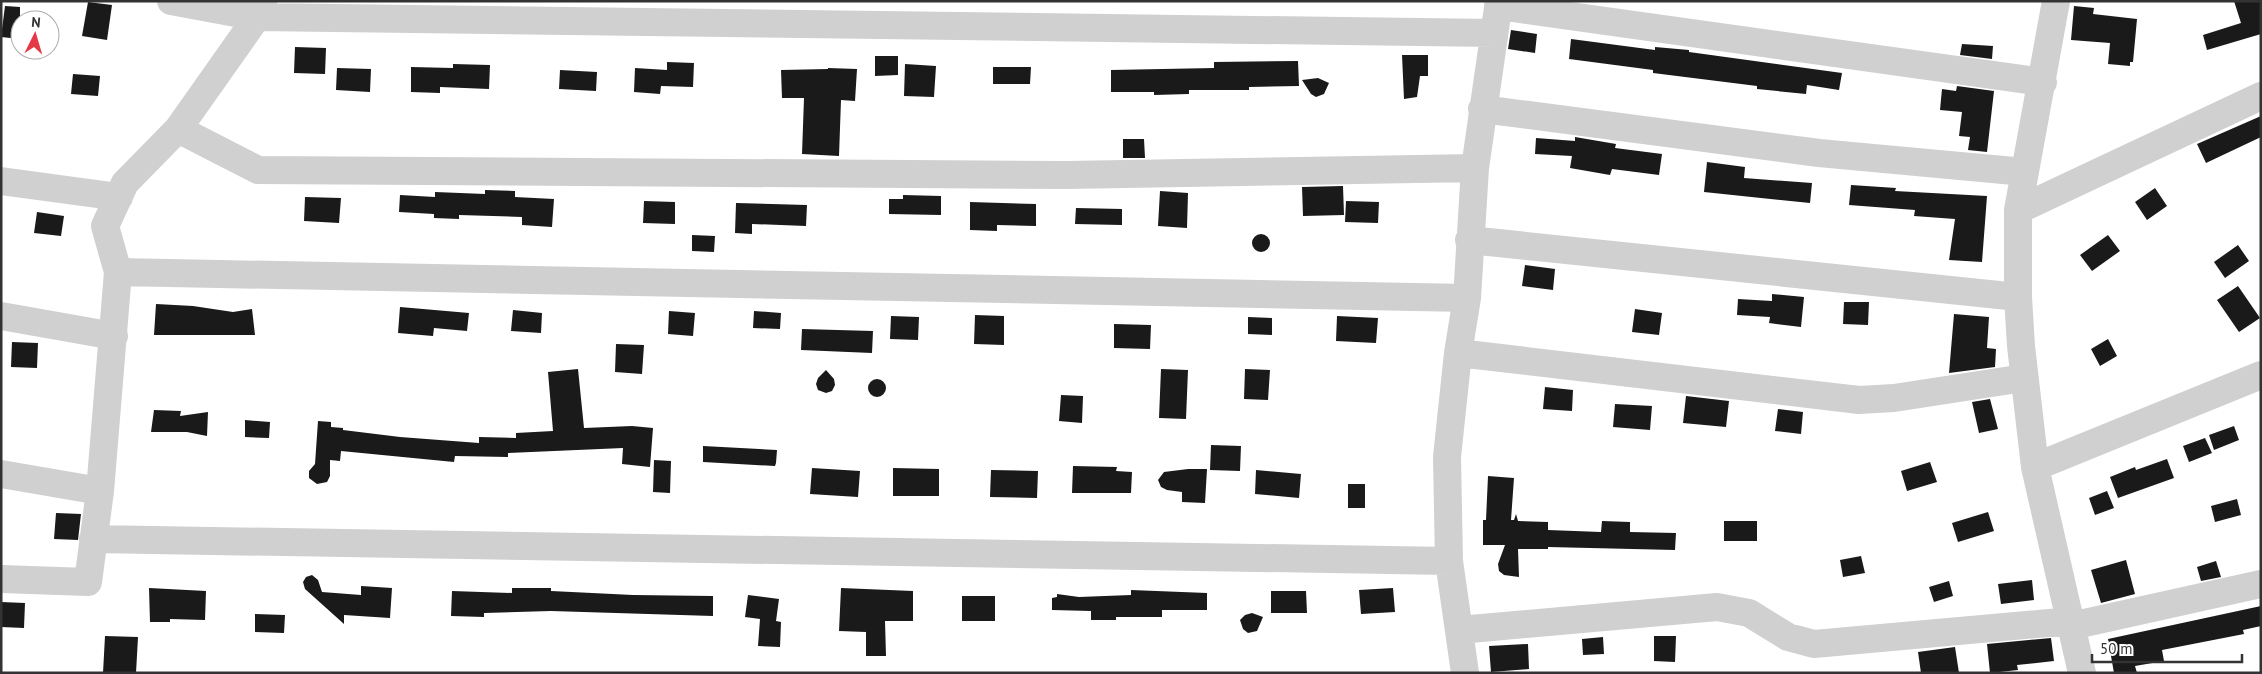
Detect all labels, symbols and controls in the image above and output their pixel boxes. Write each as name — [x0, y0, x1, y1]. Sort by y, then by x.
north arrow — [10, 10, 60, 60]
text: N — [31, 13, 42, 31]
scale bar — [2092, 632, 2242, 664]
text: 50 m — [2100, 639, 2133, 658]

